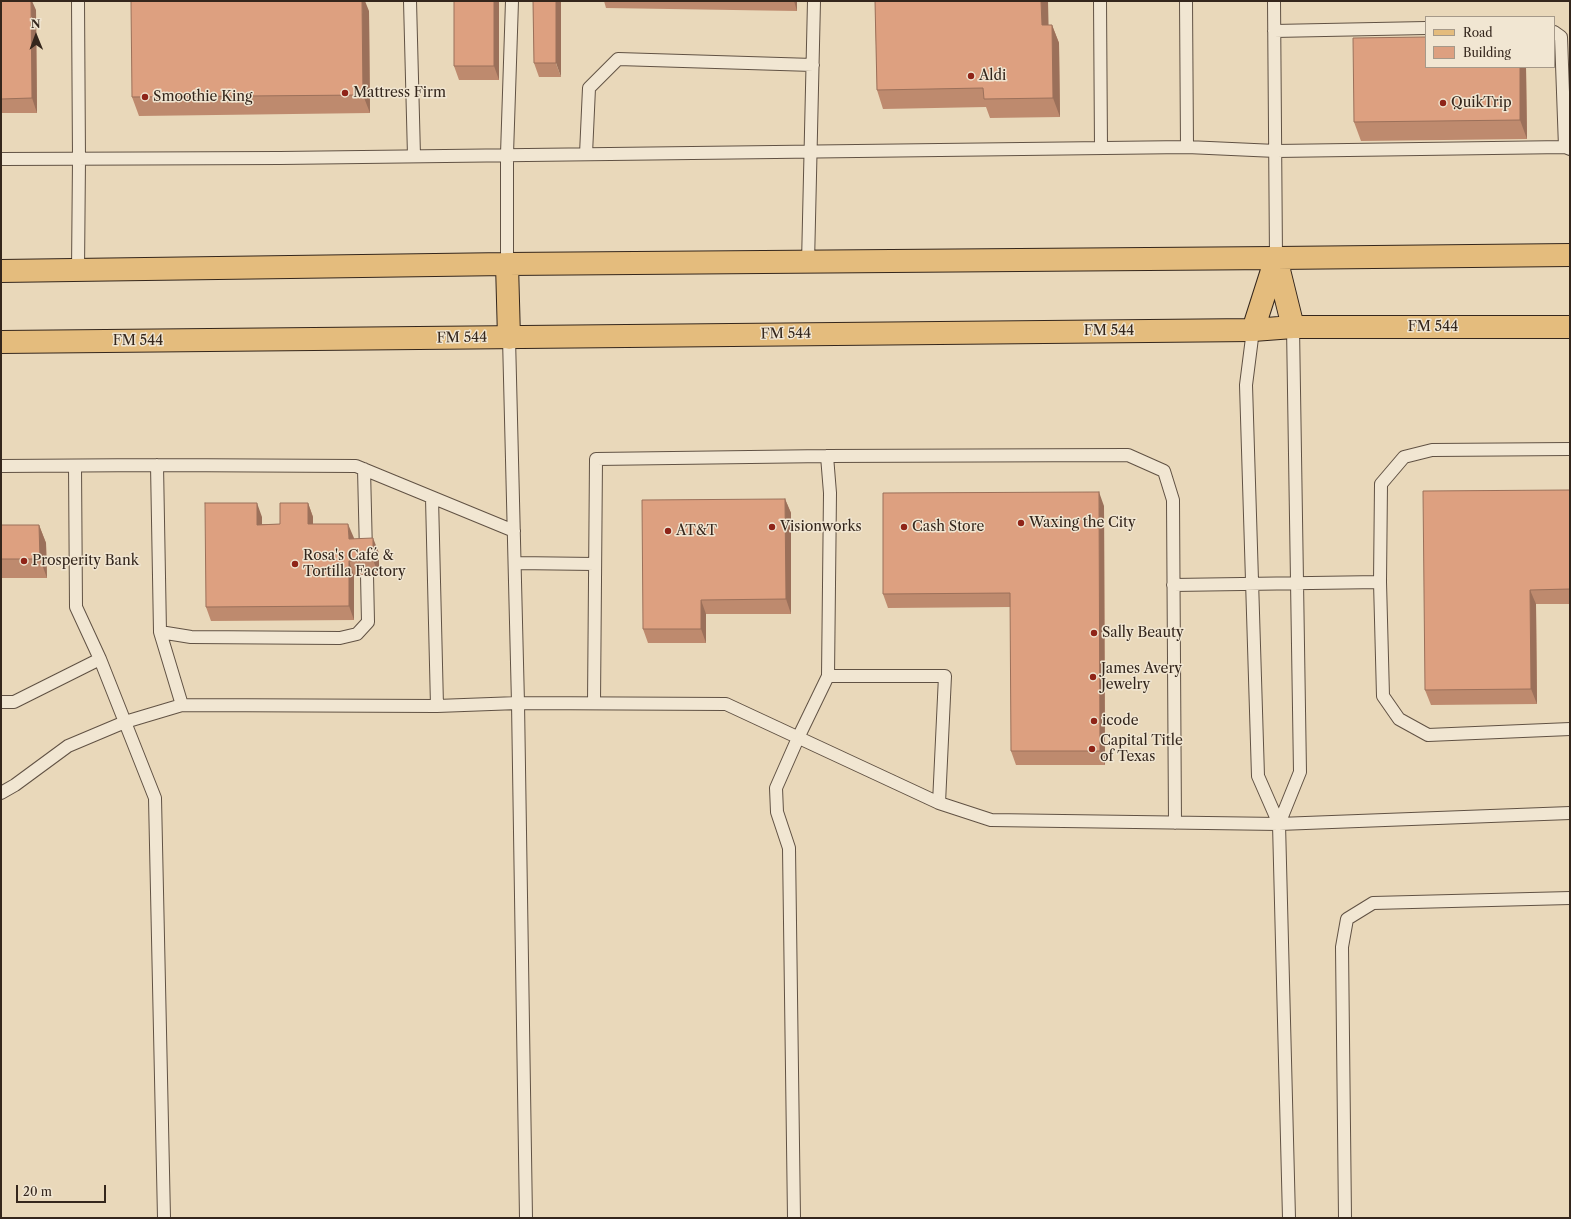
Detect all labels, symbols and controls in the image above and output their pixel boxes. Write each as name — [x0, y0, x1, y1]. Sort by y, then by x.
north arrow — [16, 16, 56, 56]
legend — [1425, 16, 1555, 68]
text: N — [31, 17, 41, 31]
text: Road — [1463, 25, 1493, 40]
text: Building — [1463, 45, 1511, 60]
place label: Aldi — [979, 68, 1006, 84]
marker: Aldi — [966, 71, 976, 81]
place label: Mattress Firm — [353, 85, 446, 101]
marker: Mattress Firm — [340, 88, 350, 98]
place label: Smoothie King — [153, 89, 252, 105]
marker: Smoothie King — [140, 92, 150, 102]
place label: QuikTrip — [1451, 95, 1512, 111]
marker: QuikTrip — [1438, 98, 1448, 108]
street label: FM 544 — [1408, 319, 1458, 335]
street label: FM 544 — [1084, 323, 1134, 339]
street label: FM 544 — [760, 325, 812, 343]
street label: FM 544 — [436, 329, 488, 347]
street label: FM 544 — [113, 333, 163, 349]
place label: Waxing the City — [1029, 515, 1136, 531]
marker: Waxing the City — [1016, 518, 1026, 528]
place label: Visionworks — [780, 519, 862, 535]
place label: Cash Store — [912, 519, 984, 535]
marker: Visionworks — [767, 522, 777, 532]
marker: Cash Store — [899, 522, 909, 532]
place label: AT&T — [676, 523, 717, 539]
marker: AT&T — [663, 526, 673, 536]
place label: Rosa's Café & Tortilla Factory — [303, 548, 406, 580]
place label: Prosperity Bank — [32, 553, 139, 569]
marker: Prosperity Bank — [19, 556, 29, 566]
marker: Rosa's Café & Tortilla Factory — [290, 559, 300, 569]
place label: Sally Beauty — [1102, 625, 1184, 641]
marker: Sally Beauty — [1089, 628, 1099, 638]
place label: James Avery Jewelry — [1101, 661, 1182, 694]
marker: James Avery Jewelry — [1088, 672, 1098, 682]
place label: icode — [1102, 713, 1139, 729]
marker: icode — [1089, 716, 1099, 726]
place label: Capital Title of Texas — [1100, 733, 1183, 766]
marker: Capital Title of Texas — [1087, 744, 1097, 754]
scale bar — [18, 1177, 108, 1203]
text: 20 m — [23, 1184, 52, 1199]

